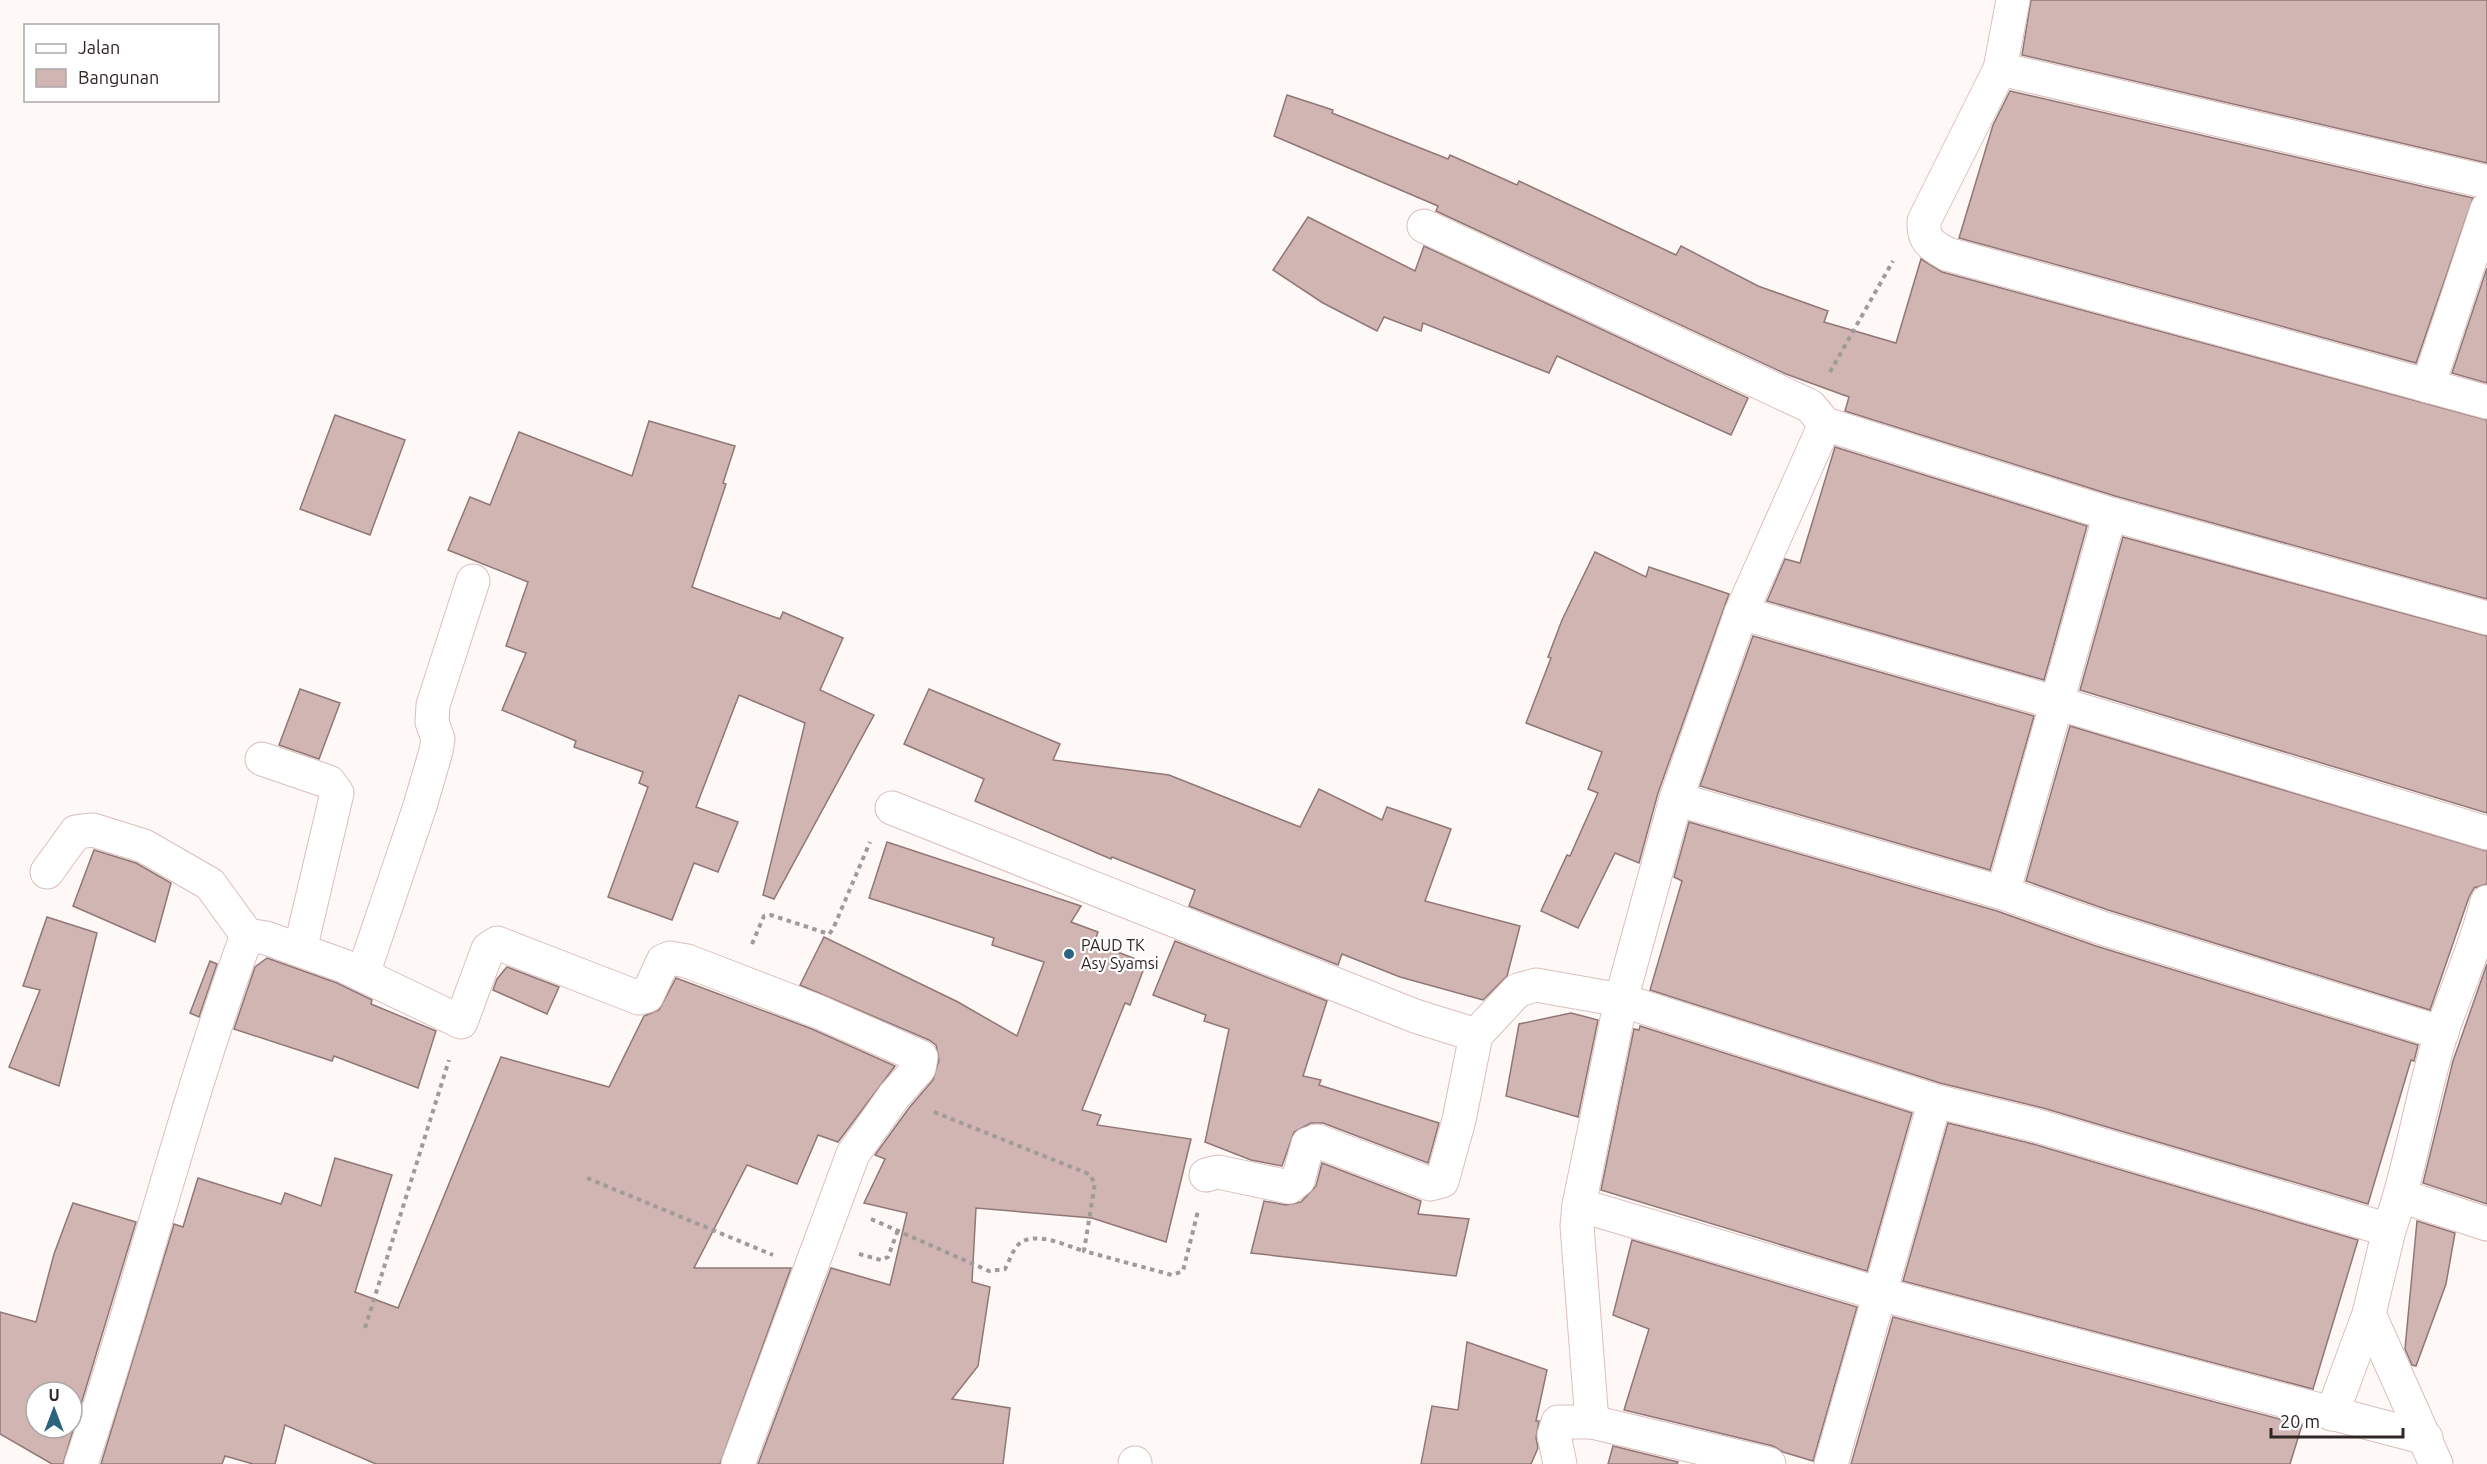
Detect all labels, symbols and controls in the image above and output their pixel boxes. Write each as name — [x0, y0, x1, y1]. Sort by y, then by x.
legend — [24, 24, 219, 102]
text: Jalan — [78, 37, 120, 57]
text: Bangunan — [78, 67, 159, 87]
place label: PAUD TK Asy Syamsi — [1081, 936, 1159, 972]
marker: PAUD TK Asy Syamsi — [1062, 947, 1076, 961]
north arrow — [24, 1380, 84, 1440]
text: U — [48, 1386, 60, 1404]
scale bar — [2271, 1401, 2403, 1439]
text: 20 m — [2280, 1411, 2320, 1431]

